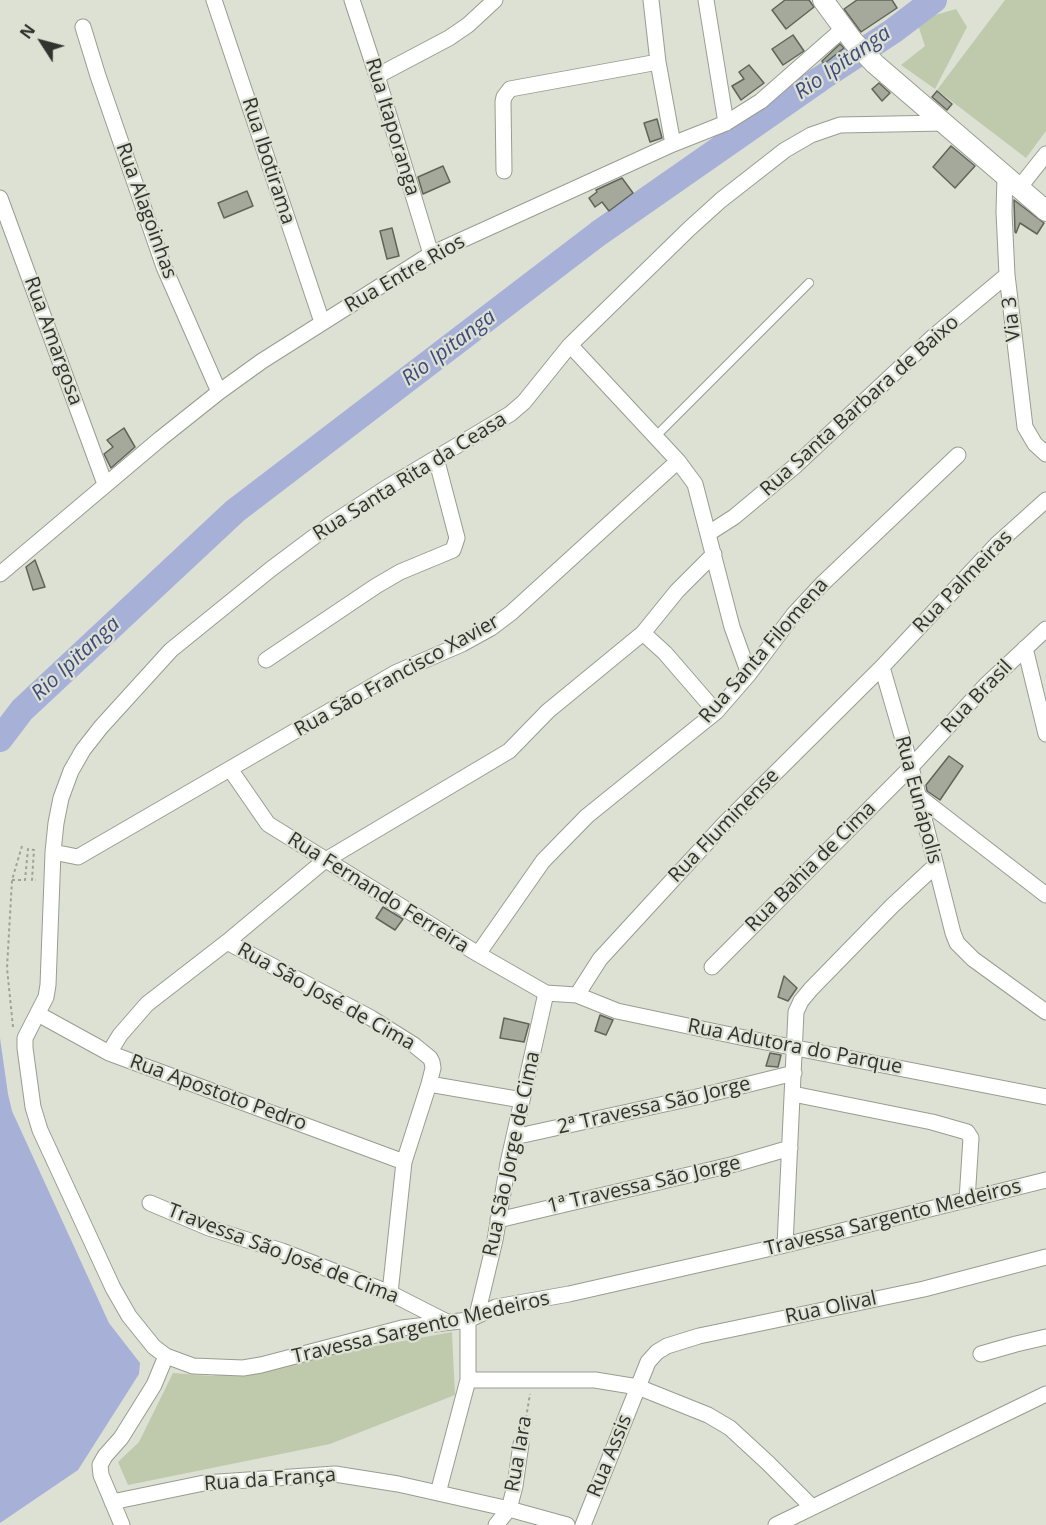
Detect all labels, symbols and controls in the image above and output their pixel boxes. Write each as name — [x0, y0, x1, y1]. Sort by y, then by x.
north arrow — [12, 12, 72, 72]
text: N — [15, 20, 40, 43]
water label: Rio Ipitanga — [790, 21, 896, 105]
street label: Rua Itaporanga — [360, 55, 424, 199]
street label: Rua Ibotirama — [236, 95, 300, 227]
street label: Rua Alagoinhas — [110, 140, 182, 282]
street label: Rua Entre Rios — [341, 230, 469, 318]
street label: Rua Amargosa — [19, 274, 87, 408]
street label: Via 3 — [998, 296, 1026, 342]
water label: Rio Ipitanga — [397, 304, 501, 392]
street label: Rua Santa Barbara de Baixo — [756, 310, 964, 502]
street label: Rua Santa Rita da Ceasa — [309, 408, 511, 546]
street label: Rua Palmeiras — [908, 526, 1018, 638]
street label: Rua Santa Filomena — [694, 574, 834, 728]
street label: Rua São Francisco Xavier — [291, 610, 503, 742]
water label: Rio Ipitanga — [27, 612, 125, 706]
street label: Rua Brasil — [936, 655, 1018, 739]
street label: Rua Eunápolis — [889, 733, 947, 867]
street label: Rua Fluminense — [664, 764, 784, 888]
street label: Rua Bahia de Cima — [741, 797, 881, 937]
street label: Rua Fernando Ferreira — [283, 827, 473, 959]
street label: Rua São José de Cima — [233, 938, 419, 1056]
street label: Rua Adutora do Parque — [686, 1014, 904, 1080]
street label: Rua São Jorge de Cima — [479, 1049, 545, 1259]
street label: Rua Apostoto Pedro — [126, 1050, 310, 1136]
street label: 2ª Travessa São Jorge — [555, 1072, 753, 1140]
street label: 1ª Travessa São Jorge — [545, 1151, 743, 1219]
street label: Travessa Sargento Medeiros — [762, 1175, 1024, 1261]
street label: Travessa São José de Cima — [164, 1199, 402, 1309]
street label: Travessa Sargento Medeiros — [290, 1287, 552, 1369]
street label: Rua Olival — [783, 1287, 879, 1329]
street label: Rua Assis — [583, 1411, 637, 1501]
street label: Rua Iara — [501, 1414, 537, 1494]
street label: Rua da França — [203, 1463, 337, 1497]

